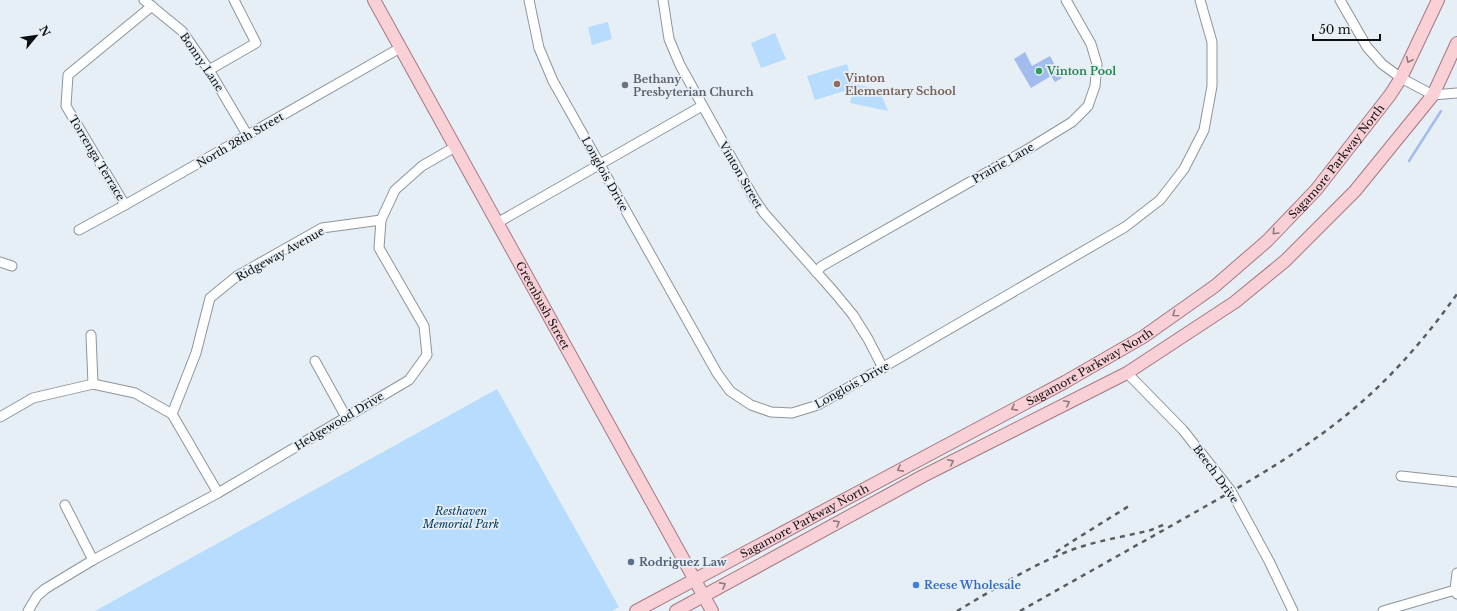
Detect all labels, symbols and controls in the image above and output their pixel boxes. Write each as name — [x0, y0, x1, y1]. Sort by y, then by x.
north arrow — [16, 16, 56, 56]
scale bar — [1313, 16, 1380, 42]
text: 50 m — [1319, 22, 1351, 37]
text: N — [36, 23, 54, 40]
street label: Bonny Lane — [177, 30, 227, 94]
one-way arrow — [1406, 56, 1414, 64]
place label: Vinton Pool — [1046, 64, 1116, 78]
marker: Vinton Pool — [1034, 66, 1044, 76]
place label: Vinton Elementary School — [844, 71, 956, 98]
place label: Bethany Presbyterian Church — [633, 72, 754, 99]
marker: Vinton Elementary School — [832, 79, 842, 89]
marker: Bethany Presbyterian Church — [620, 80, 630, 90]
street label: Sagamore Parkway North — [1285, 101, 1387, 222]
street label: North 28th Street — [194, 109, 287, 171]
street label: Torrenga Terrace — [66, 113, 128, 203]
street label: Longlois Drive — [579, 134, 631, 214]
street label: Vinton Street — [716, 138, 766, 212]
street label: Prairie Lane — [970, 140, 1036, 186]
street label: Ridgeway Avenue — [233, 224, 327, 284]
one-way arrow — [1272, 227, 1280, 235]
street label: Greenbush Street — [513, 259, 573, 353]
one-way arrow — [1172, 309, 1179, 316]
street label: Sagamore Parkway North — [1024, 325, 1156, 409]
street label: Longlois Drive — [812, 359, 892, 411]
street label: Hedgewood Drive — [292, 389, 386, 453]
one-way arrow — [1063, 400, 1071, 408]
one-way arrow — [1011, 404, 1019, 411]
street label: Beech Drive — [1190, 442, 1242, 506]
one-way arrow — [947, 459, 954, 466]
one-way arrow — [897, 465, 904, 472]
street label: Sagamore Parkway North — [738, 481, 872, 561]
park label: Resthaven Memorial Park — [422, 504, 500, 531]
one-way arrow — [833, 520, 840, 528]
place label: Rodriguez Law — [639, 555, 727, 569]
marker: Rodriguez Law — [626, 557, 636, 567]
place label: Reese Wholesale — [924, 578, 1021, 592]
marker: Reese Wholesale — [911, 580, 921, 590]
one-way arrow — [718, 583, 726, 590]

